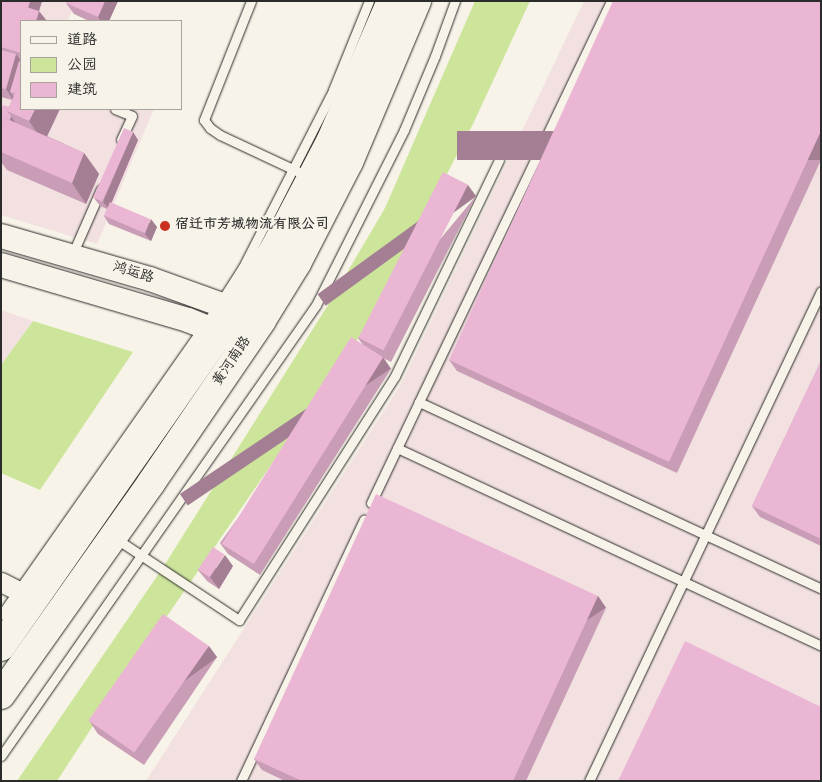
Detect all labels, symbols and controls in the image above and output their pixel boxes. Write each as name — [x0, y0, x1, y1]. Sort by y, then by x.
legend — [20, 20, 182, 110]
text: 道路 — [67, 32, 97, 50]
text: 公园 — [67, 57, 97, 75]
text: 建筑 — [67, 82, 97, 100]
place label: 宿迁市芳城物流有限公司 — [175, 218, 329, 234]
marker: 宿迁市芳城物流有限公司 — [159, 220, 171, 232]
street label: 鸿运路 — [110, 260, 156, 288]
street label: 黄河南路 — [210, 334, 256, 390]

